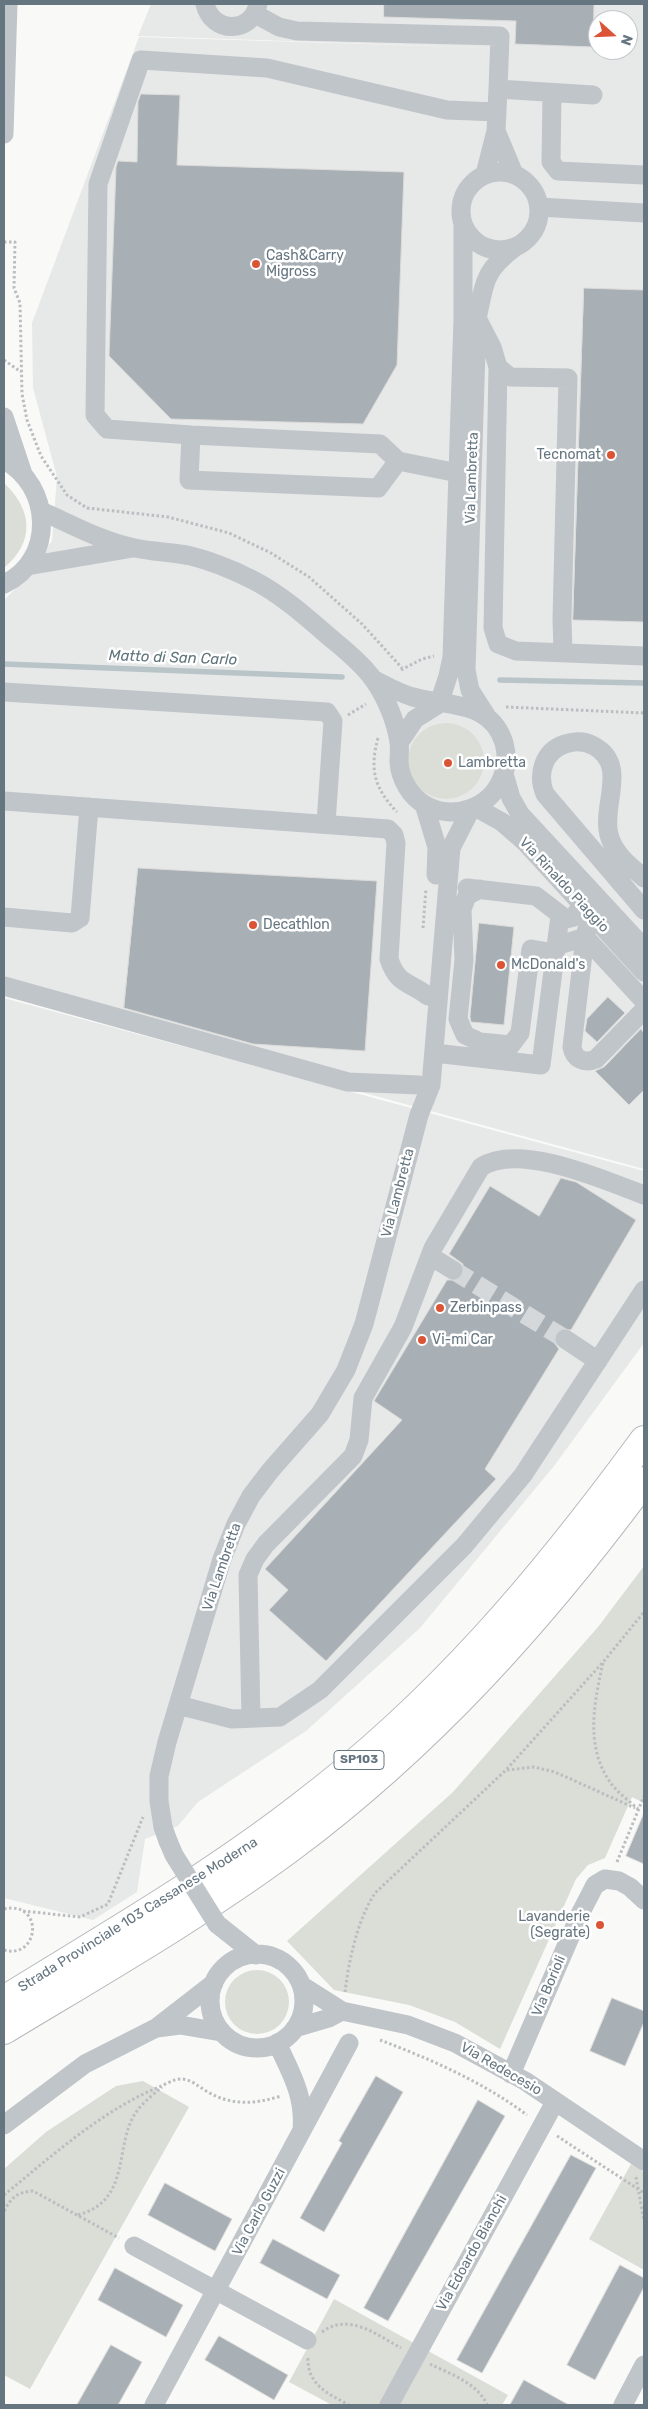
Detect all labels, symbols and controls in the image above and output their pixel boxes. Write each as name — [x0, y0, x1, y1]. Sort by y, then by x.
north arrow — [588, 10, 638, 60]
text: N — [617, 32, 636, 48]
place label: Cash&Carry Migross — [266, 248, 344, 280]
marker: Cash&Carry Migross — [250, 258, 262, 270]
street label: Via Lambretta — [462, 432, 482, 524]
place label: Tecnomat — [537, 447, 601, 463]
marker: Tecnomat — [605, 449, 617, 461]
water label: Matto di San Carlo — [108, 647, 238, 669]
place label: Lambretta — [458, 755, 526, 771]
marker: Lambretta — [442, 757, 454, 769]
street label: Via Rinaldo Piaggio — [516, 834, 612, 936]
place label: Decathlon — [263, 917, 330, 933]
marker: Decathlon — [247, 919, 259, 931]
place label: McDonald's — [511, 957, 585, 973]
marker: McDonald's — [495, 959, 507, 971]
street label: Via Lambretta — [378, 1147, 418, 1239]
place label: Zerbinpass — [450, 1300, 522, 1316]
marker: Zerbinpass — [434, 1302, 446, 1314]
place label: Vi-mi Car — [432, 1332, 493, 1348]
marker: Vi-mi Car — [416, 1334, 428, 1346]
street label: Via Lambretta — [199, 1521, 245, 1613]
road number: SP103 — [334, 1750, 384, 1770]
street label: Strada Provinciale 103 Cassanese Moderna — [15, 1834, 261, 1996]
place label: Lavanderie (Segrate) — [518, 1909, 590, 1941]
marker: Lavanderie (Segrate) — [594, 1919, 606, 1931]
street label: Via Borioli — [529, 1953, 569, 2019]
street label: Via Redecesio — [457, 2039, 545, 2099]
street label: Via Carlo Guzzi — [229, 2165, 289, 2259]
street label: Via Edoardo Bianchi — [433, 2192, 511, 2314]

